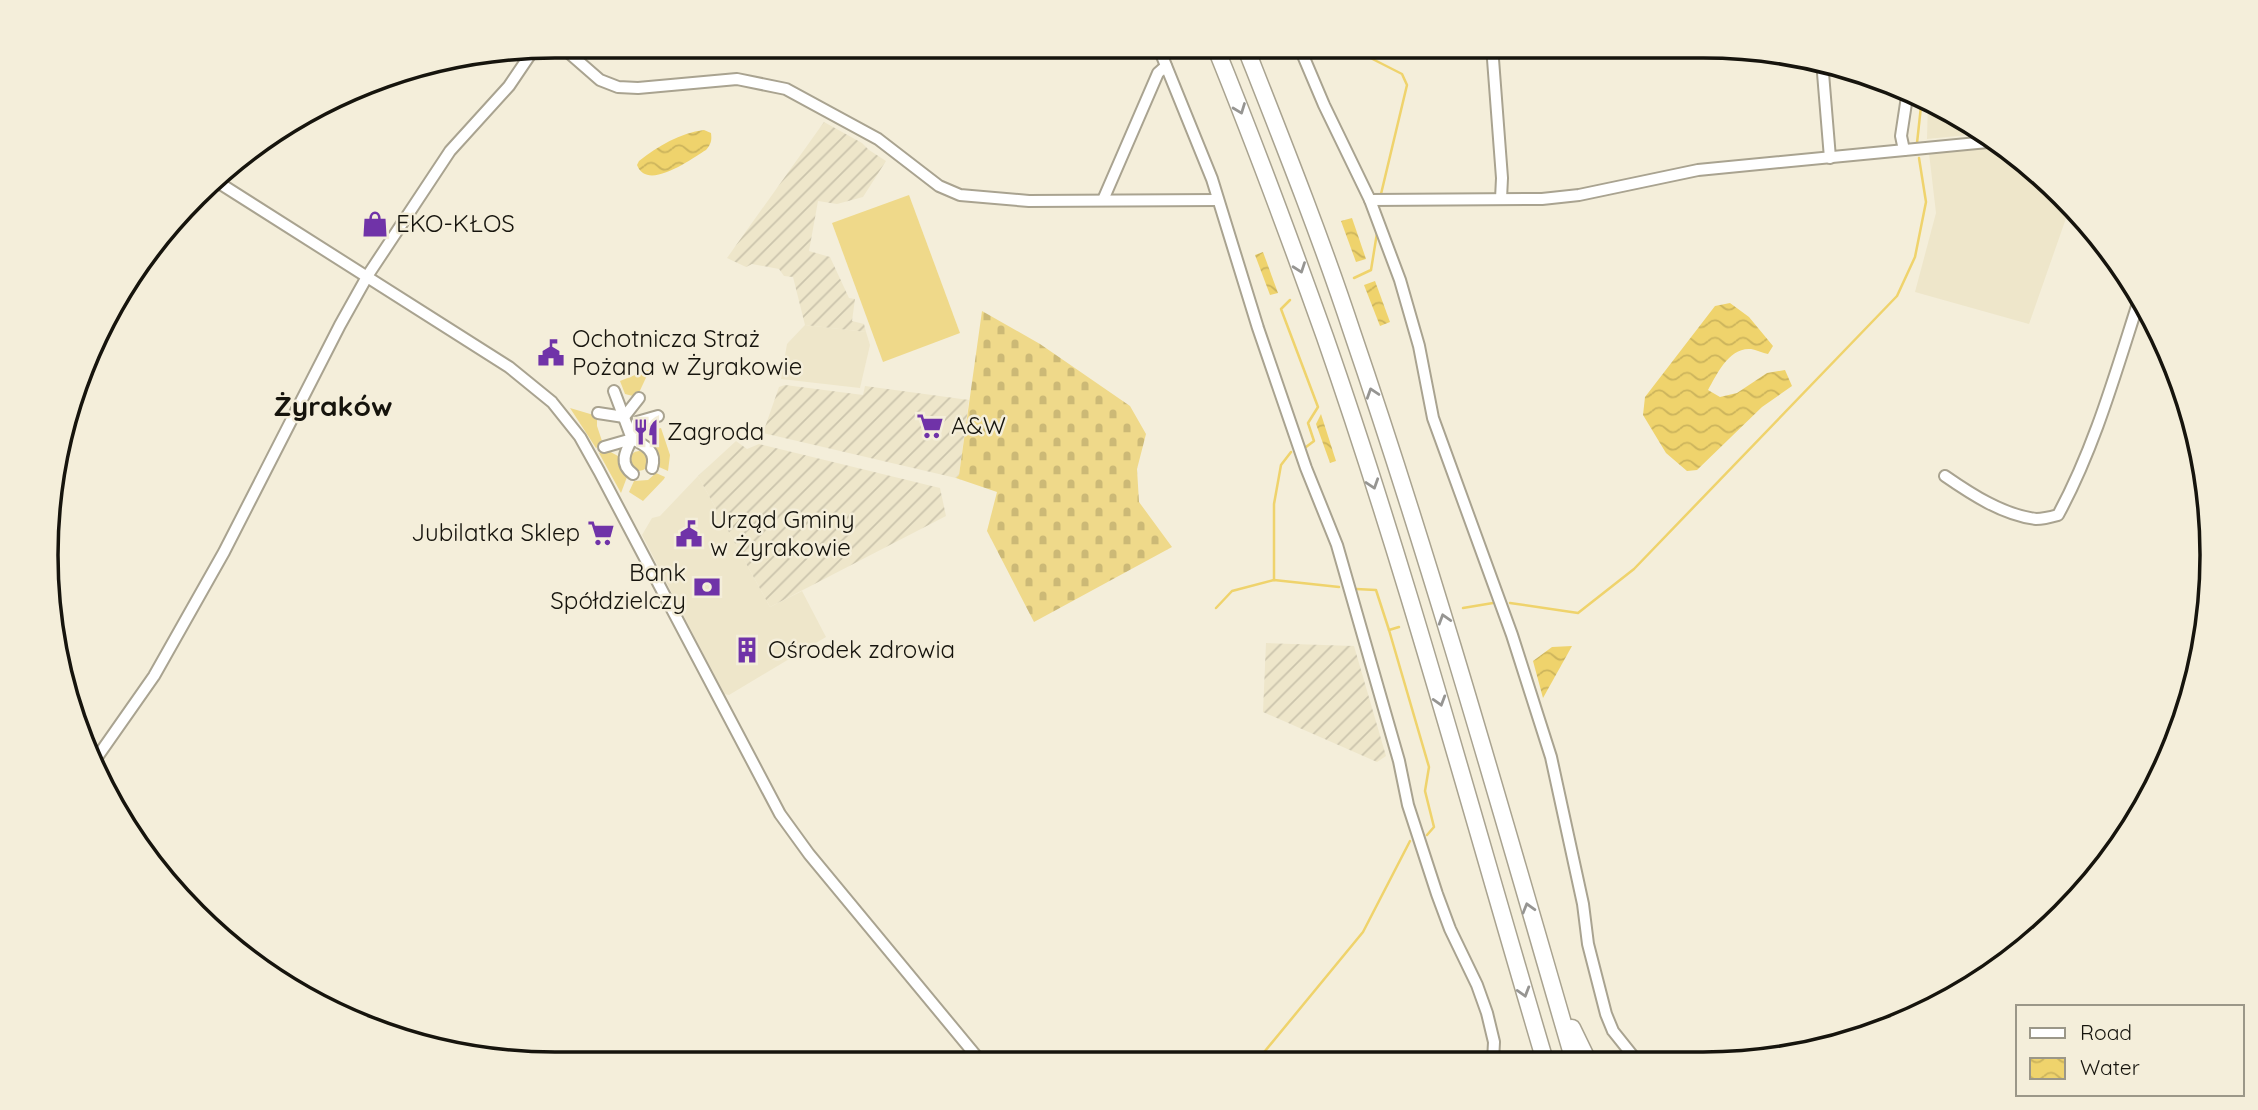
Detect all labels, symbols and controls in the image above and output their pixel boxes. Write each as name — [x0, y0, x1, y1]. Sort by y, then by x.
one-way arrow — [1232, 103, 1246, 115]
place label: EKO-KŁOS — [396, 208, 515, 238]
shop icon: EKO-KŁOS — [360, 209, 390, 239]
one-way arrow — [1292, 262, 1306, 274]
place label: Ochotnicza Straż Pożana w Żyrakowie — [572, 323, 802, 381]
public building icon: Ochotnicza Straż Pożana w Żyrakowie — [536, 338, 566, 368]
one-way arrow — [1366, 387, 1380, 400]
district label: Żyraków — [274, 388, 392, 423]
place label: A&W — [951, 410, 1006, 440]
supermarket icon: A&W — [915, 411, 945, 441]
place label: Zagroda — [667, 416, 764, 446]
restaurant icon: Zagroda — [631, 417, 661, 447]
one-way arrow — [1365, 477, 1379, 489]
place label: Urząd Gminy w Żyrakowie — [710, 504, 855, 562]
place label: Jubilatka Sklep — [411, 517, 580, 547]
supermarket icon: Jubilatka Sklep — [586, 518, 616, 548]
public building icon: Urząd Gminy w Żyrakowie — [674, 519, 704, 549]
place label: Bank Spółdzielczy — [550, 557, 686, 615]
bank icon: Bank Spółdzielczy — [692, 572, 722, 602]
one-way arrow — [1437, 614, 1452, 626]
place label: Ośrodek zdrowia — [768, 634, 955, 664]
building icon: Ośrodek zdrowia — [732, 635, 762, 665]
one-way arrow — [1431, 695, 1446, 707]
one-way arrow — [1522, 902, 1537, 914]
one-way arrow — [1516, 986, 1531, 998]
legend — [2016, 1005, 2244, 1096]
text: Road — [2080, 1019, 2132, 1045]
text: Water — [2080, 1054, 2140, 1080]

